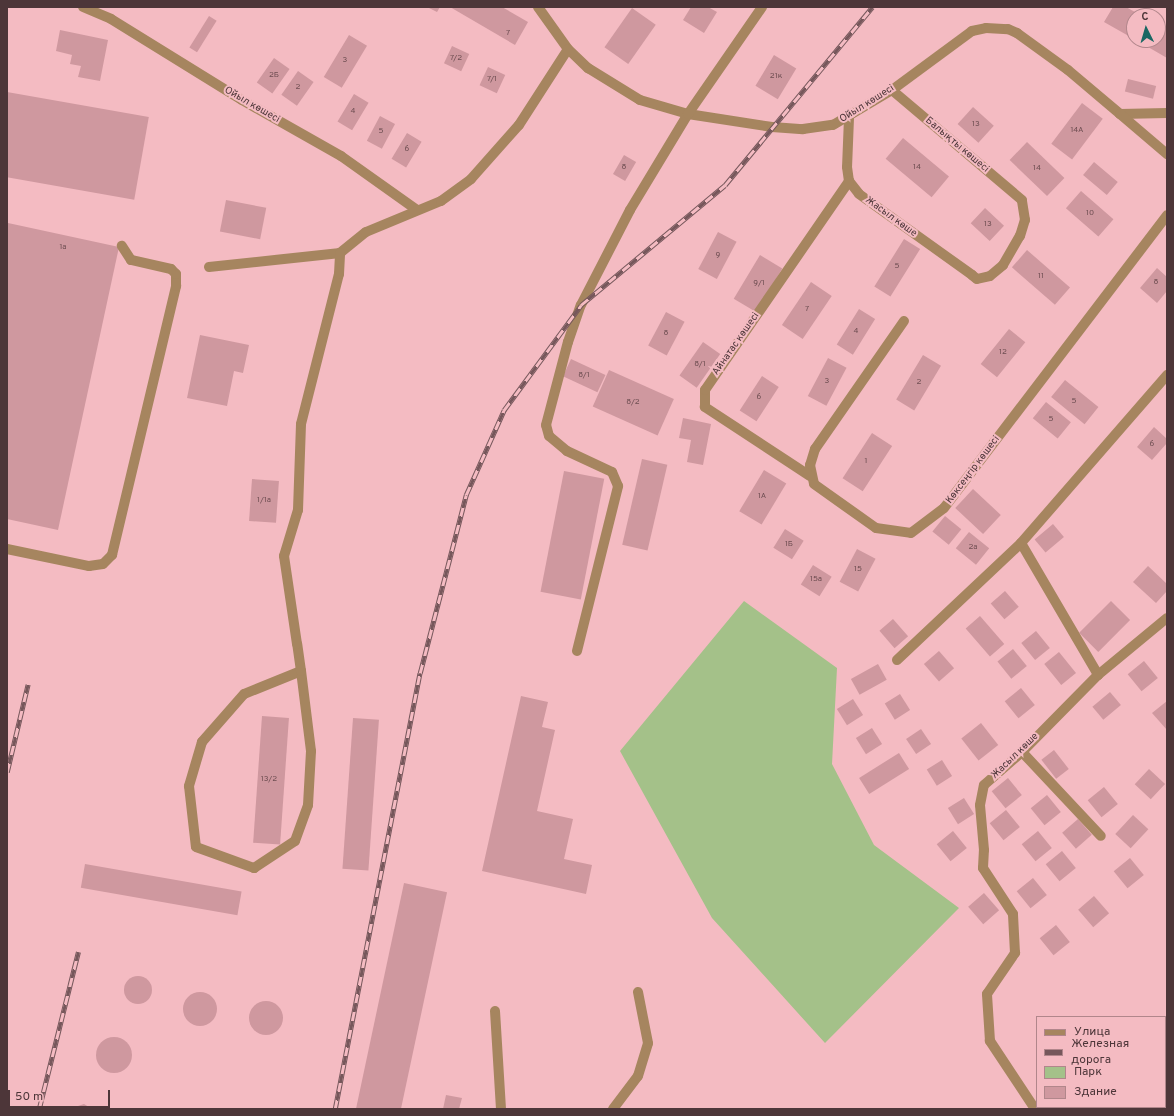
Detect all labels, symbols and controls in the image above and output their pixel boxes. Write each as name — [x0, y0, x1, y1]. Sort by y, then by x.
north arrow — [1126, 8, 1166, 48]
text: С — [1141, 10, 1149, 24]
house number: 7 — [506, 29, 510, 39]
house number: 7/2 — [450, 54, 462, 64]
house number: 3 — [343, 56, 347, 66]
house number: 2Б — [269, 71, 279, 81]
house number: 21к — [770, 72, 782, 82]
house number: 7/1 — [487, 75, 497, 85]
street label: Ойыл көшесі — [838, 82, 896, 126]
house number: 2 — [296, 83, 300, 93]
street label: Ойыл көшесі — [222, 84, 282, 126]
house number: 4 — [351, 107, 355, 117]
street label: Балықты көшесі — [923, 115, 991, 175]
house number: 13 — [972, 120, 980, 130]
house number: 14А — [1070, 126, 1084, 136]
house number: 5 — [379, 127, 383, 137]
house number: 6 — [405, 145, 409, 155]
house number: 8 — [622, 163, 626, 173]
house number: 14 — [913, 163, 921, 173]
house number: 14 — [1033, 164, 1041, 174]
street label: Жасыл көше — [863, 194, 919, 240]
house number: 10 — [1086, 209, 1094, 219]
house number: 13 — [984, 220, 992, 230]
house number: 1а — [60, 243, 66, 253]
house number: 9 — [716, 251, 720, 261]
house number: 5 — [895, 262, 899, 272]
house number: 11 — [1038, 272, 1044, 282]
house number: 8 — [1154, 278, 1158, 288]
house number: 9/1 — [753, 279, 765, 289]
house number: 7 — [805, 305, 809, 315]
street label: Айнатас көшесі — [710, 310, 762, 378]
house number: 4 — [854, 327, 858, 337]
house number: 8 — [664, 329, 668, 339]
house number: 12 — [999, 348, 1007, 358]
house number: 8/1 — [694, 360, 706, 370]
house number: 8/1 — [578, 371, 590, 381]
house number: 3 — [825, 377, 829, 387]
house number: 2 — [917, 378, 921, 388]
house number: 6 — [757, 393, 761, 403]
house number: 5 — [1072, 397, 1076, 407]
house number: 8/2 — [626, 398, 640, 408]
house number: 5 — [1049, 415, 1053, 425]
street label: Көксеңгір көшесі — [944, 434, 1002, 506]
house number: 6 — [1150, 440, 1154, 450]
house number: 1 — [865, 457, 867, 467]
house number: 1А — [758, 492, 766, 502]
house number: 1/1а — [257, 496, 271, 506]
house number: 1Б — [785, 540, 793, 550]
house number: 2а — [968, 543, 978, 553]
house number: 15 — [854, 565, 862, 575]
house number: 15а — [810, 575, 822, 585]
street label: Жасыл көше — [989, 731, 1041, 781]
house number: 13/2 — [261, 775, 277, 785]
legend — [1036, 1016, 1166, 1108]
text: Улица — [1074, 1024, 1110, 1040]
text: Железная дорога — [1071, 1036, 1129, 1068]
text: Парк — [1074, 1064, 1102, 1080]
scale bar — [10, 1082, 112, 1108]
text: Здание — [1074, 1084, 1117, 1100]
text: 50 m — [15, 1089, 43, 1105]

